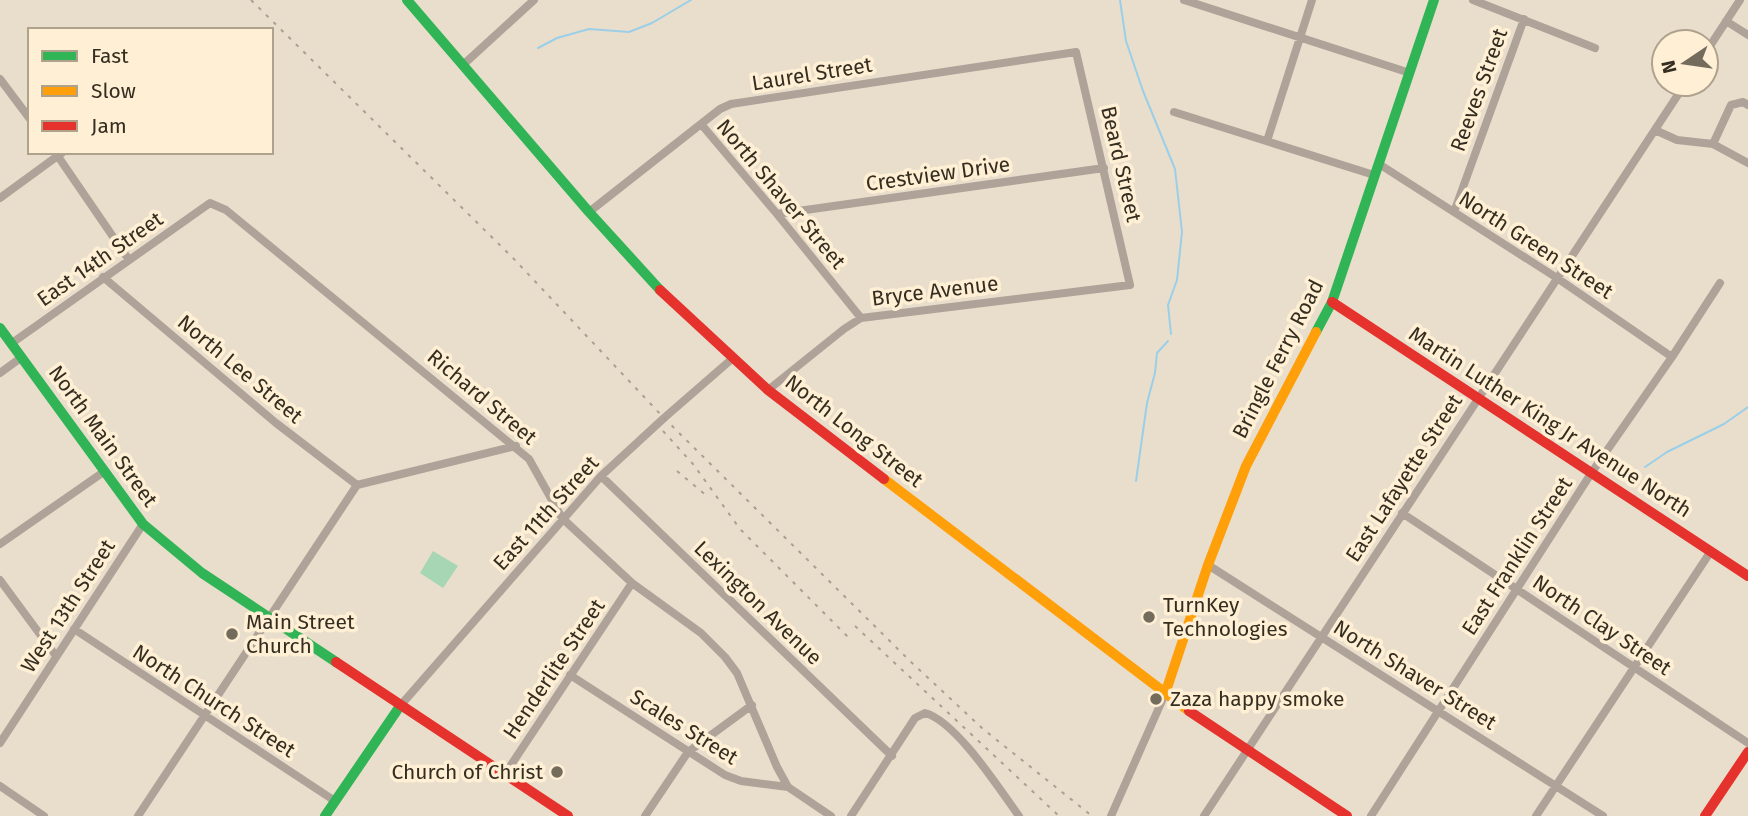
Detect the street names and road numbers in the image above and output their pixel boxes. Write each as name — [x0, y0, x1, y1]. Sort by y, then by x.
street label: Reeves Street — [1445, 24, 1513, 155]
street label: Laurel Street — [750, 52, 874, 96]
street label: Beard Street — [1095, 104, 1147, 225]
street label: North Shaver Street — [711, 114, 851, 274]
street label: Crestview Drive — [864, 151, 1012, 197]
street label: North Green Street — [1454, 185, 1618, 305]
street label: East 14th Street — [32, 206, 168, 312]
street label: Bryce Avenue — [870, 270, 1000, 312]
street label: Bringle Ferry Road — [1227, 275, 1329, 443]
street label: North Lee Street — [172, 309, 308, 429]
street label: Martin Luther King Jr Avenue North — [1404, 321, 1696, 523]
street label: Richard Street — [422, 344, 542, 451]
street label: North Main Street — [43, 360, 163, 512]
street label: North Long Street — [780, 369, 929, 493]
street label: East Lafayette Street — [1340, 389, 1468, 567]
street label: East 11th Street — [488, 450, 605, 576]
street label: East Franklin Street — [1456, 472, 1578, 640]
street label: West 13th Street — [15, 534, 121, 677]
street label: Lexington Avenue — [689, 535, 827, 671]
street label: North Clay Street — [1528, 569, 1677, 681]
street label: Henderlite Street — [498, 594, 611, 744]
street label: North Shaver Street — [1329, 614, 1502, 736]
street label: North Church Street — [128, 639, 301, 763]
street label: Scales Street — [625, 684, 743, 771]

